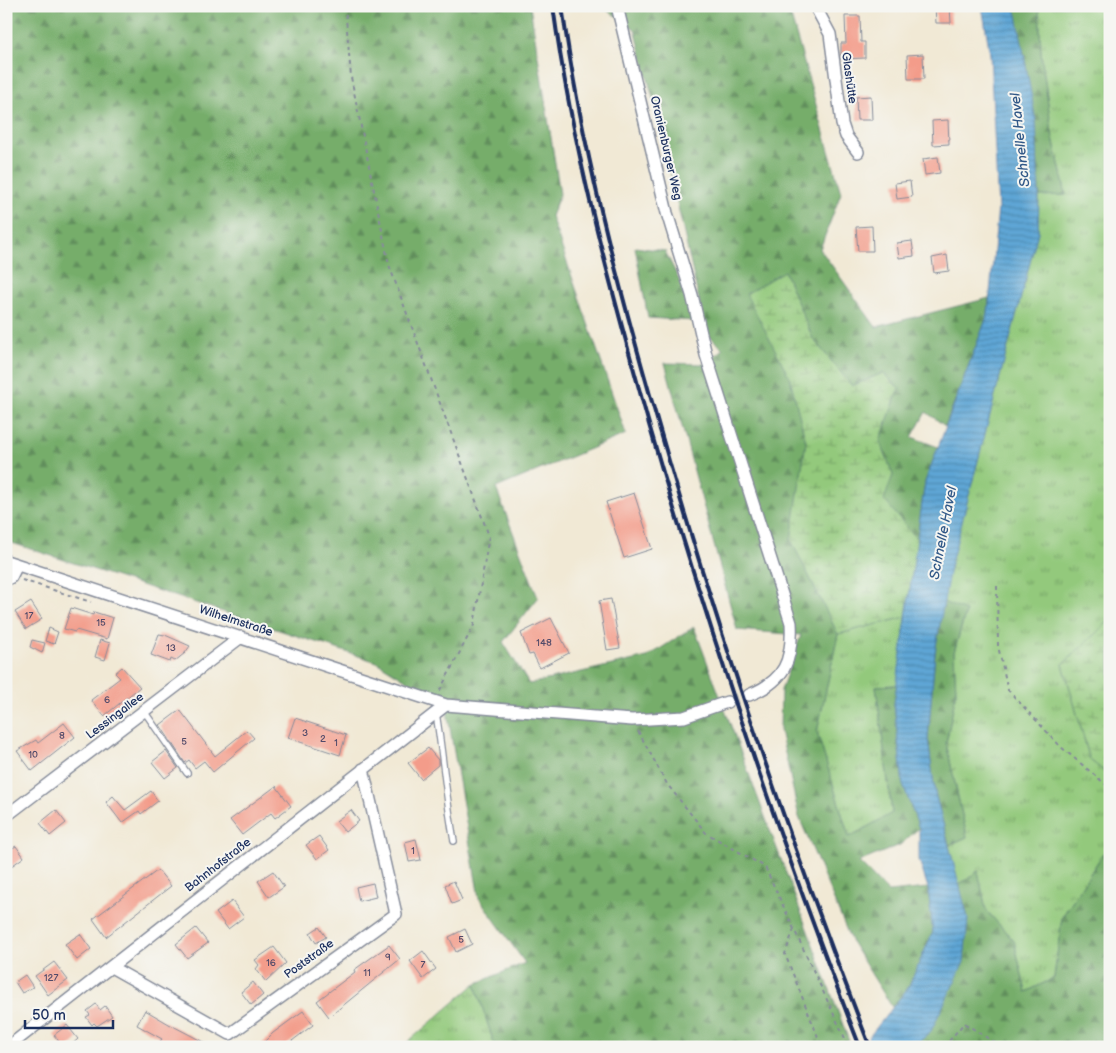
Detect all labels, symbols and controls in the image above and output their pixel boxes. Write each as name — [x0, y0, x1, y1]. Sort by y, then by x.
street label: Glashütte — [838, 51, 860, 105]
water label: Schnelle Havel — [1007, 91, 1033, 188]
street label: Oranienburger Weg — [647, 94, 685, 202]
water label: Schnelle Havel — [926, 484, 961, 581]
street label: Wilhelmstraße — [197, 602, 275, 640]
house number: 17 — [25, 610, 33, 622]
house number: 15 — [96, 617, 106, 629]
house number: 148 — [536, 637, 552, 649]
house number: 13 — [166, 642, 176, 654]
street label: Lessingallee — [83, 689, 147, 743]
house number: 6 — [104, 694, 110, 706]
house number: 3 — [302, 727, 308, 739]
house number: 8 — [59, 730, 65, 742]
house number: 2 — [320, 733, 326, 745]
house number: 5 — [181, 736, 187, 748]
house number: 1 — [334, 737, 338, 749]
house number: 10 — [28, 749, 38, 761]
street label: Bahnhofstraße — [182, 835, 254, 895]
house number: 1 — [411, 845, 415, 857]
house number: 5 — [458, 934, 464, 946]
street label: Poststraße — [281, 936, 337, 982]
house number: 9 — [385, 951, 391, 963]
house number: 16 — [266, 957, 276, 969]
house number: 7 — [421, 959, 426, 971]
house number: 11 — [363, 967, 371, 979]
house number: 127 — [44, 972, 58, 984]
scale bar — [25, 998, 112, 1030]
text: 50 m — [32, 1006, 66, 1025]

